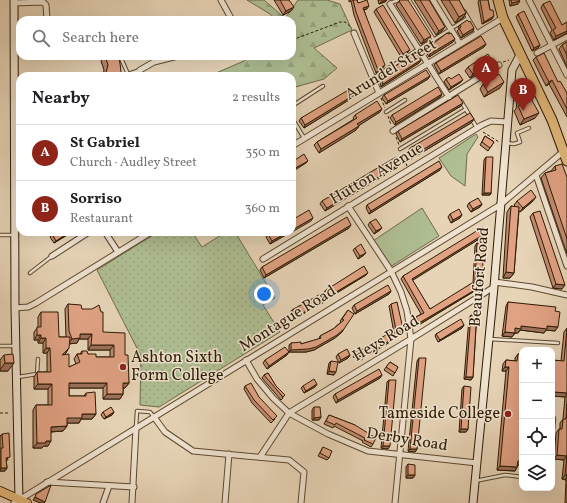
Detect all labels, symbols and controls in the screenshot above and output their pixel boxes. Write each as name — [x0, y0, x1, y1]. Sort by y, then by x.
search box — [16, 16, 296, 60]
icon: search — [30, 27, 52, 49]
text: Search here — [62, 28, 139, 49]
street label: Arundel Street — [341, 34, 441, 106]
pin: A — [473, 56, 499, 89]
pin: B — [510, 78, 536, 111]
text: Nearby — [32, 87, 90, 110]
text: 2 results — [232, 89, 280, 107]
text: St Gabriel — [70, 133, 140, 154]
street label: Hutton Avenue — [326, 137, 428, 211]
text: A — [40, 144, 50, 162]
text: 350 m — [245, 144, 280, 162]
text: Church · Audley Street — [70, 154, 197, 172]
text: Sorriso — [70, 189, 122, 210]
text: B — [41, 200, 49, 218]
text: 360 m — [245, 200, 280, 218]
text: Restaurant — [70, 210, 133, 228]
street label: Beaufort Road — [465, 226, 495, 328]
street label: Montague Road — [235, 280, 341, 358]
your location — [254, 284, 274, 304]
street label: Heys Road — [348, 310, 424, 368]
place label: Ashton Sixth Form College — [131, 347, 223, 387]
map controls — [519, 347, 555, 491]
button: + — [519, 347, 555, 383]
marker: Ashton Sixth Form College — [118, 362, 128, 372]
button: − — [519, 383, 555, 419]
place label: Tameside College — [379, 403, 500, 425]
marker: Tameside College — [503, 409, 513, 419]
button: locate — [519, 419, 555, 455]
street label: Derby Road — [365, 423, 449, 457]
button: layers — [519, 455, 555, 491]

